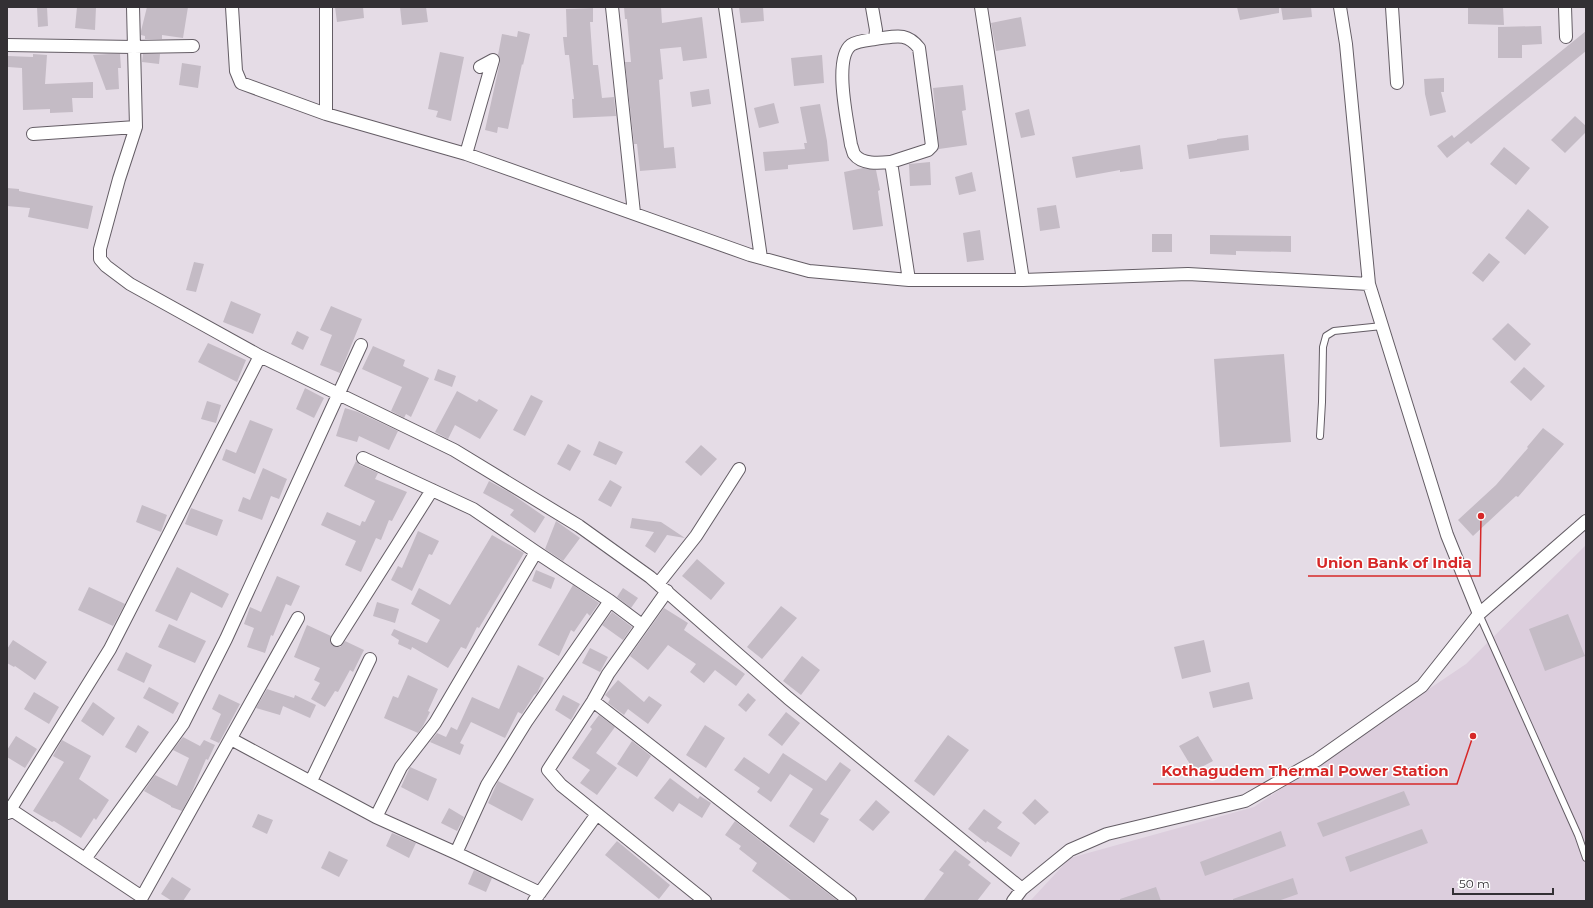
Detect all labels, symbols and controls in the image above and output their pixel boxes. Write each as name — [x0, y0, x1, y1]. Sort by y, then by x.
callout: Union Bank of India — [1308, 549, 1480, 576]
text: Union Bank of India — [1316, 553, 1472, 572]
callout: Kothagudem Thermal Power Station — [1153, 757, 1457, 784]
text: Kothagudem Thermal Power Station — [1161, 761, 1449, 780]
scale bar — [1453, 870, 1553, 896]
text: 50 m — [1459, 876, 1490, 891]

